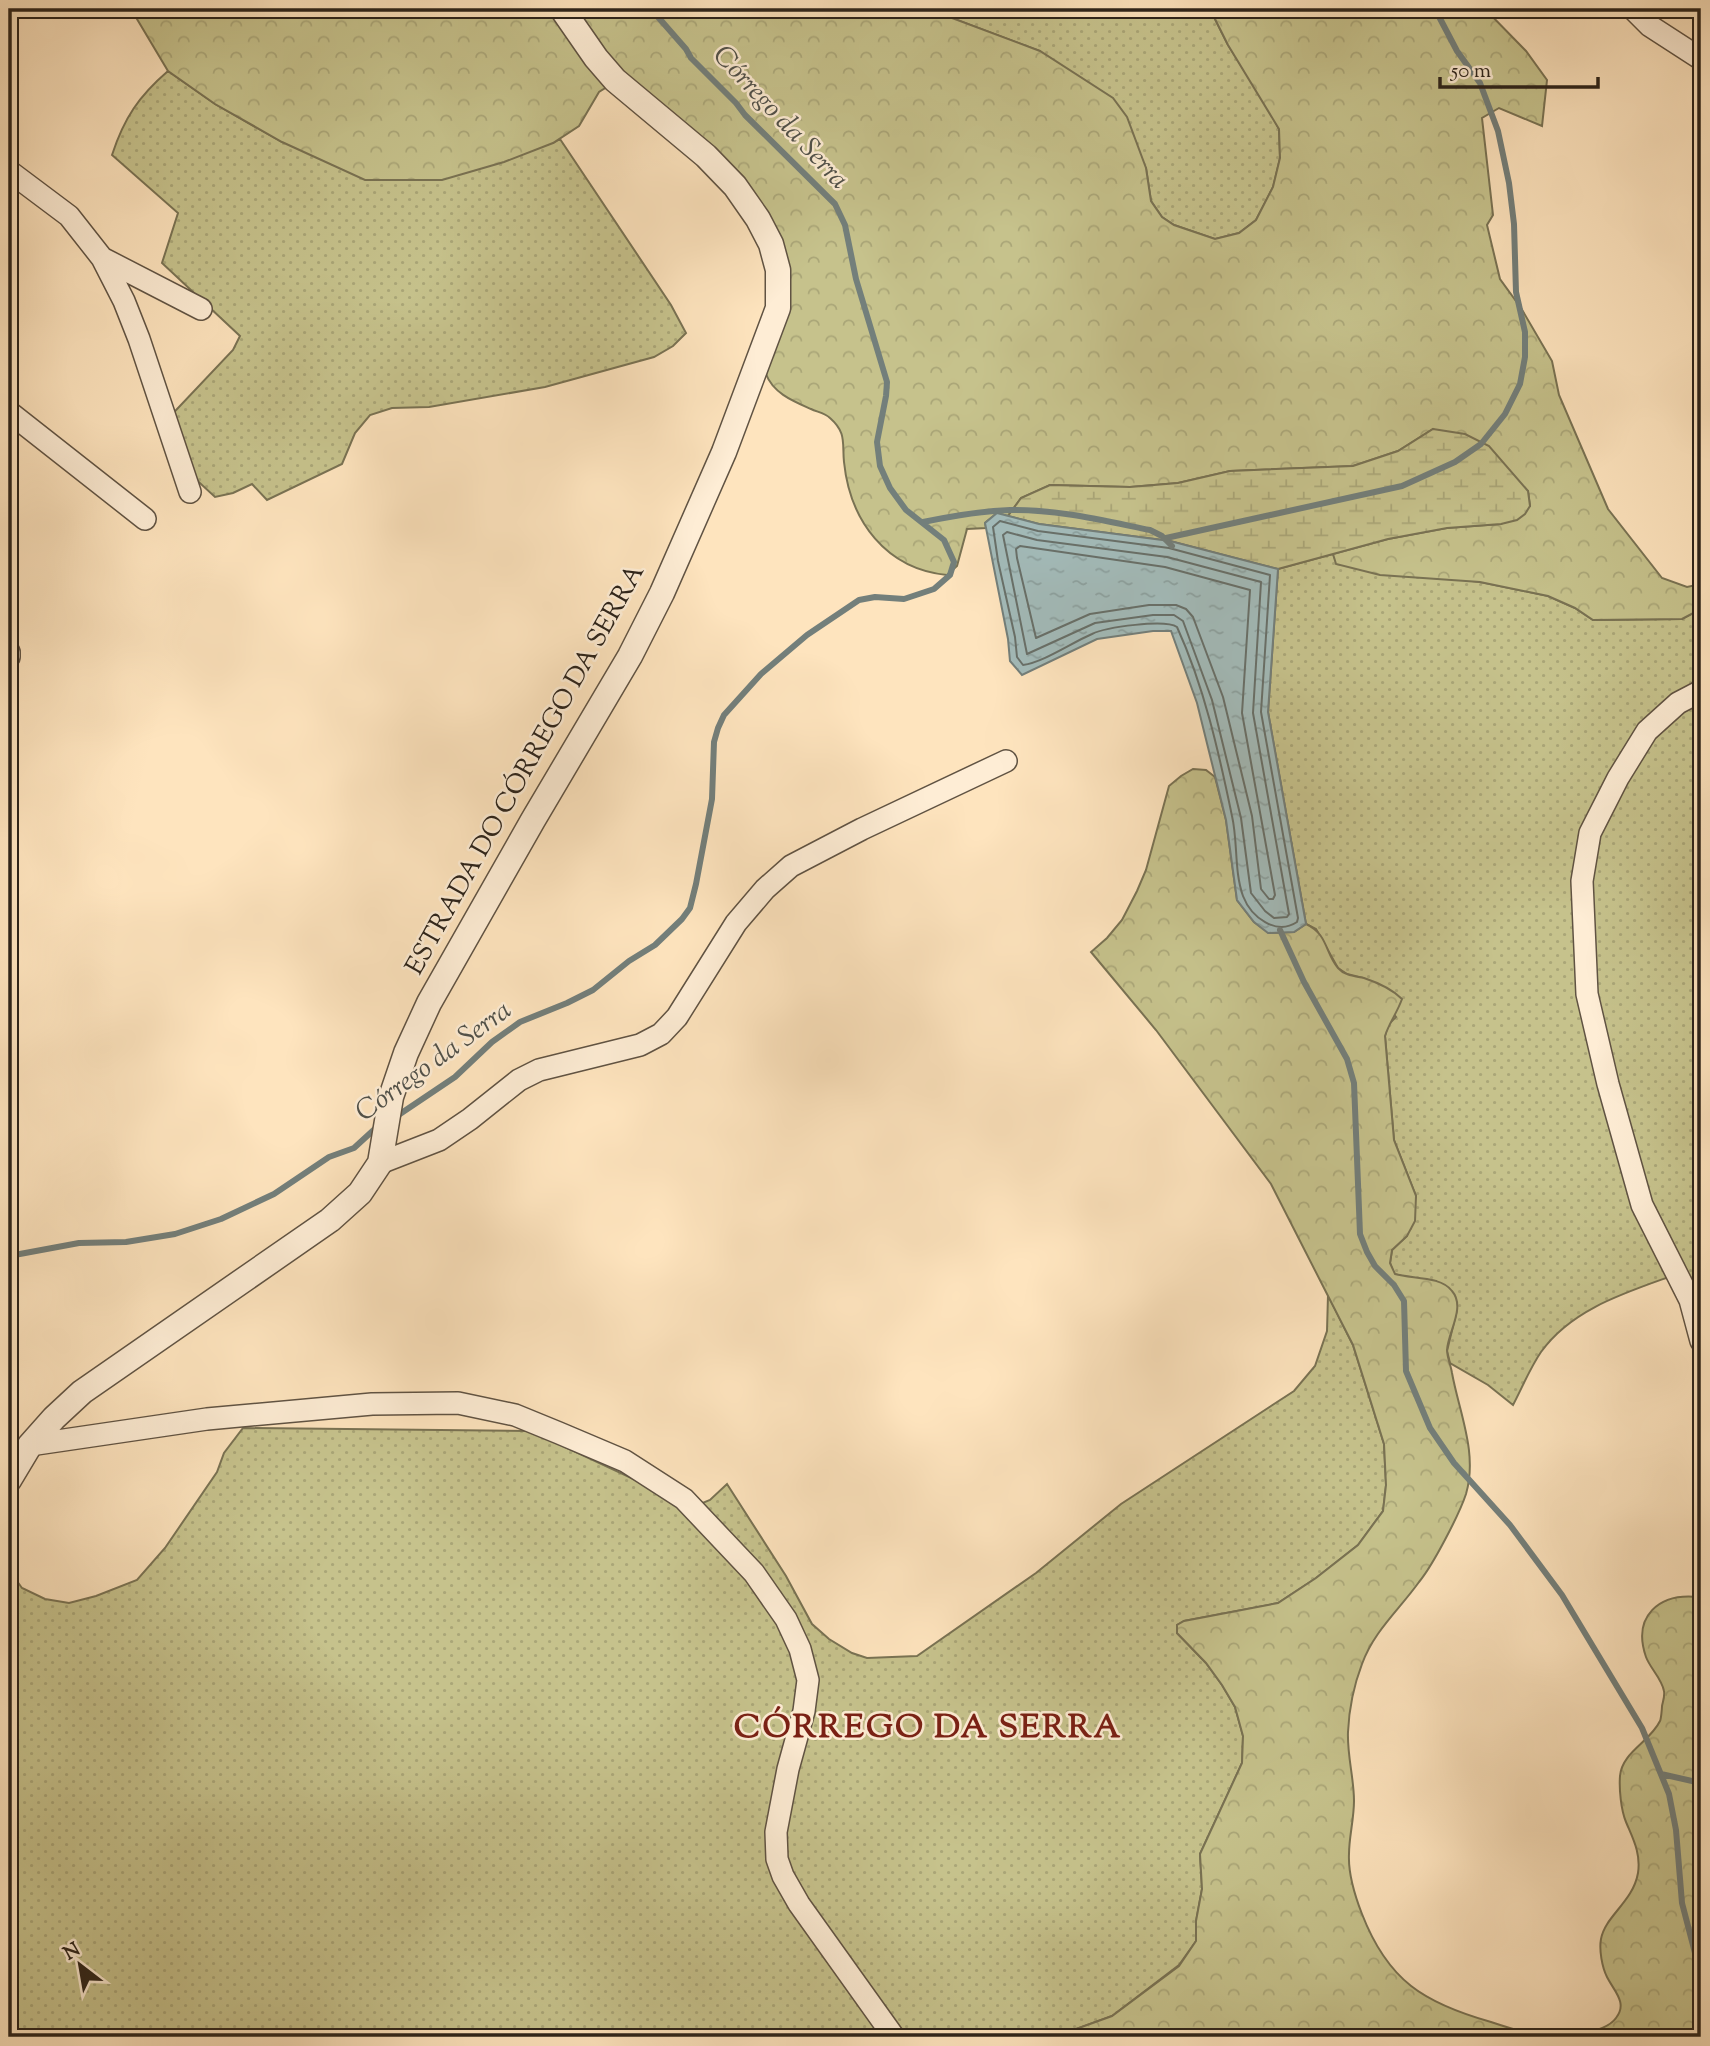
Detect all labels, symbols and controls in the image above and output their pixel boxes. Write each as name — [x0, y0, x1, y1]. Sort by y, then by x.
water label: Córrego da Serra — [703, 37, 857, 199]
scale bar — [1440, 46, 1598, 90]
text: 50 m — [1450, 57, 1491, 87]
street label: ESTRADA DO CÓRREGO DA SERRA — [397, 558, 655, 982]
water label: Córrego da Serra — [348, 992, 520, 1132]
district label: CÓRREGO DA SERRA — [734, 1705, 1122, 1753]
north arrow — [46, 1930, 116, 2000]
text: N — [59, 1937, 86, 1968]

